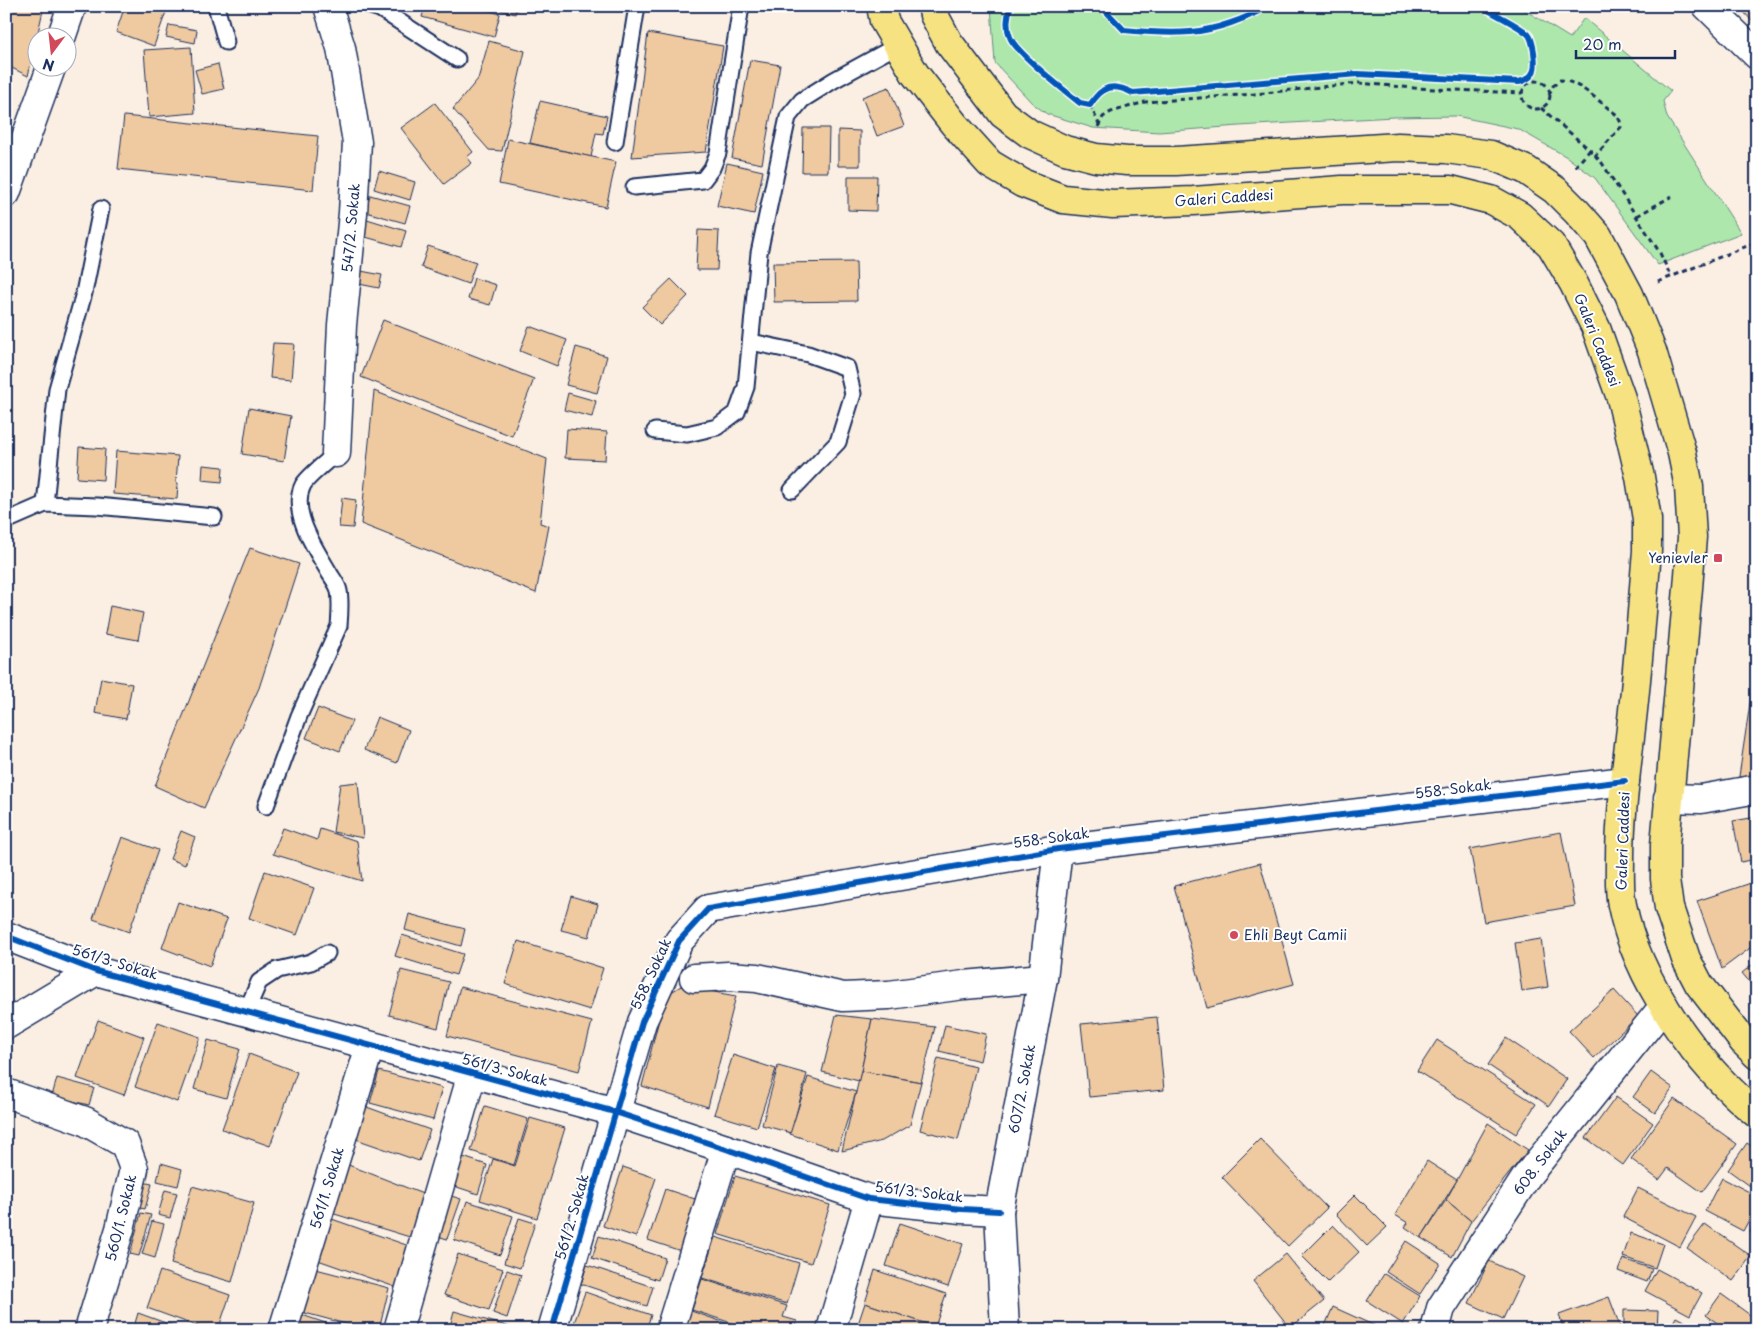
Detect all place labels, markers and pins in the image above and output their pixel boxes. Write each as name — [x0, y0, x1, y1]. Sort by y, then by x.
place label: Yenievler — [1648, 547, 1708, 568]
marker: Yenievler — [1712, 552, 1724, 564]
place label: Ehli Beyt Camii — [1244, 924, 1347, 945]
marker: Ehli Beyt Camii — [1228, 929, 1240, 941]

